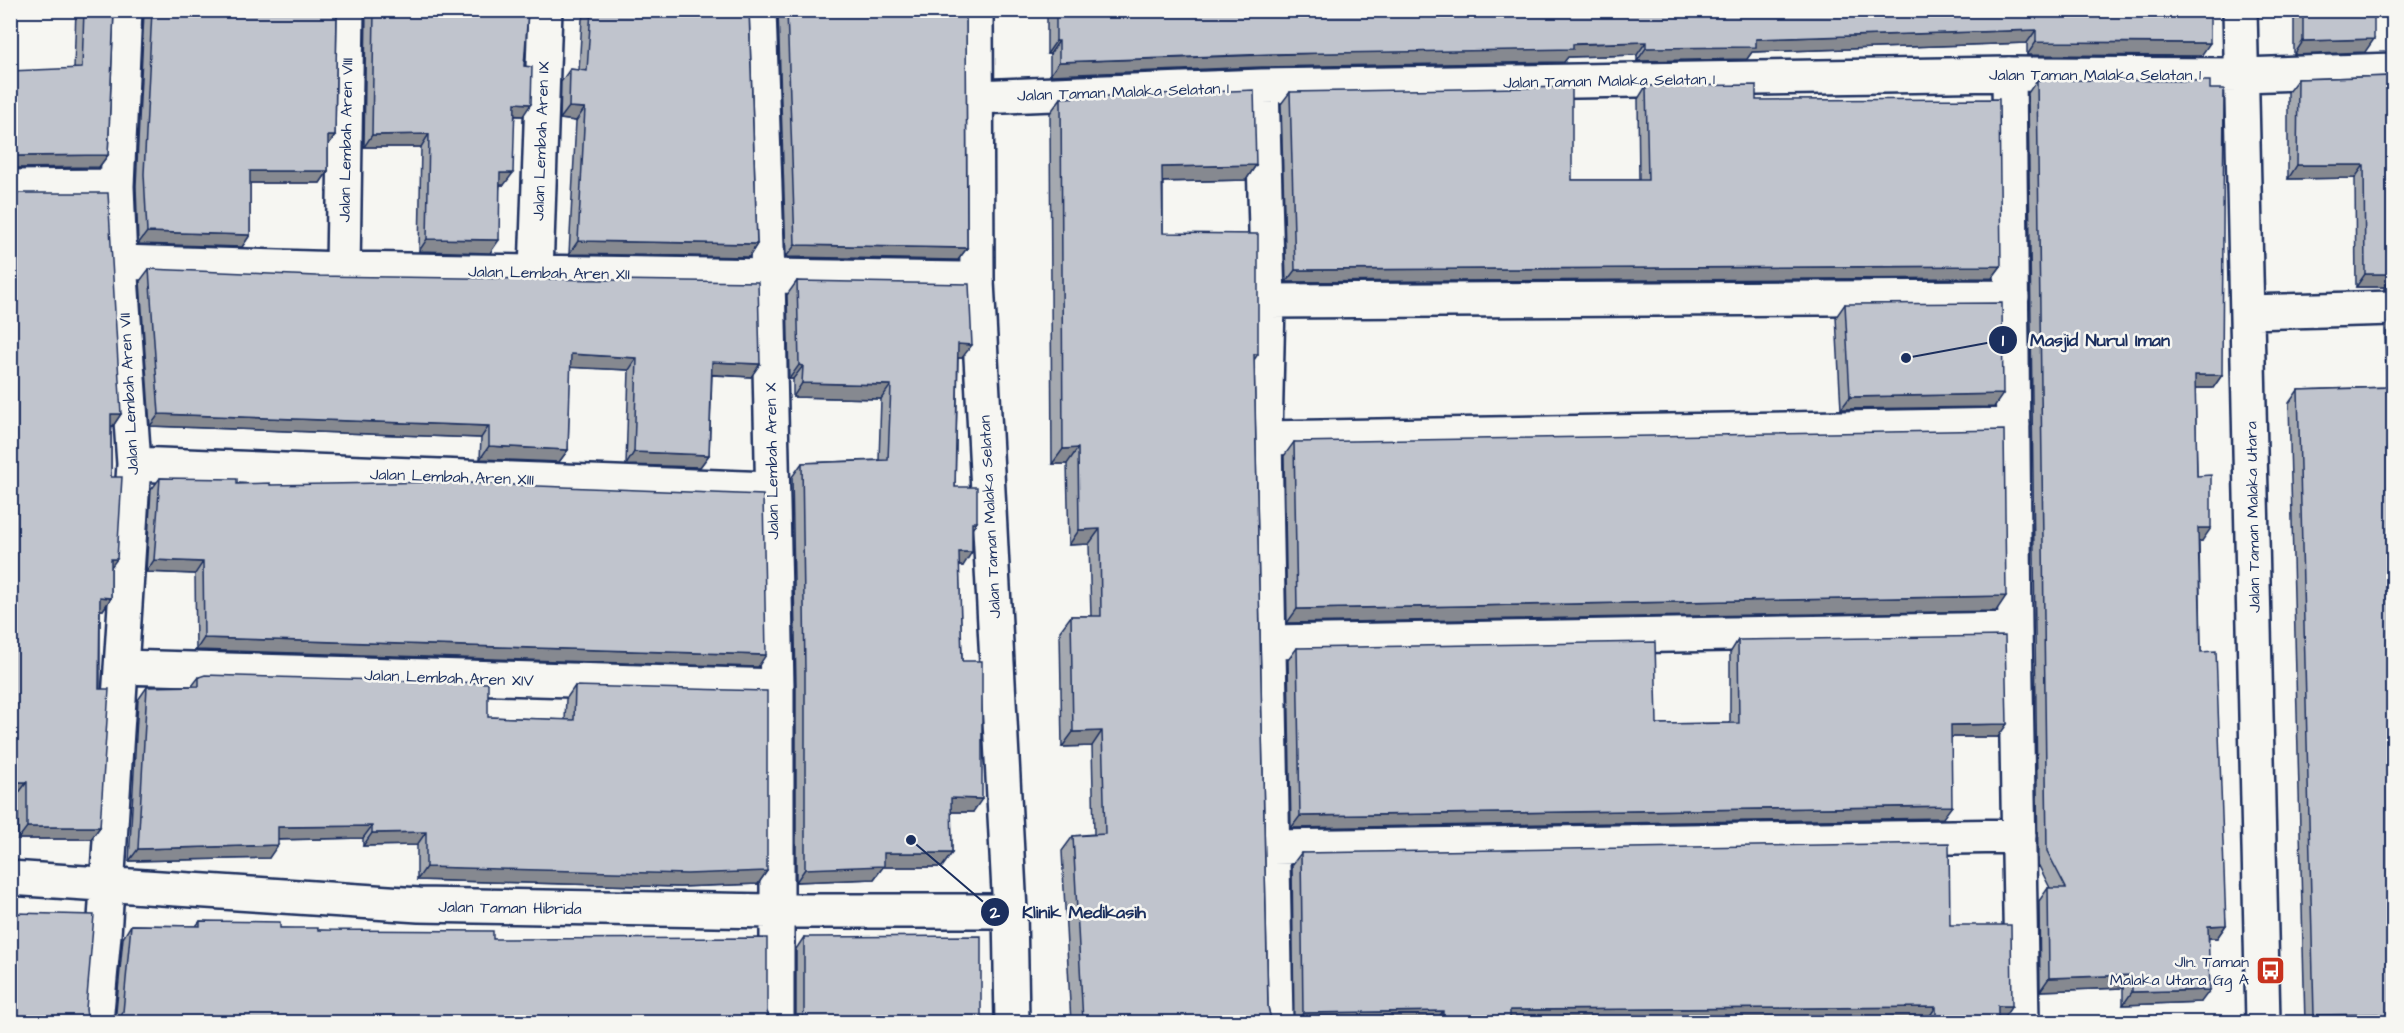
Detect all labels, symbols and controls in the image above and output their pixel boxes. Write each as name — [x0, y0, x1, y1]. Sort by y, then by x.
street label: Jalan Lembah Aren VIII — [334, 57, 358, 223]
street label: Jalan Lembah Aren IX — [527, 61, 555, 221]
street label: Jalan Taman Malaka Selatan 1 — [1989, 64, 2201, 86]
street label: Jalan Taman Malaka Selatan 1 — [1503, 68, 1715, 94]
street label: Jalan Taman Malaka Selatan 1 — [1017, 77, 1229, 107]
street label: Jalan Lembah Aren XII — [468, 261, 630, 285]
street label: Jalan Lembah Aren VII — [114, 312, 144, 476]
callout: Masjid Nurul Iman — [1988, 322, 2182, 358]
text: 1 — [2002, 328, 2005, 353]
text: Masjid Nurul Iman — [2030, 328, 2170, 353]
street label: Jalan Lembah Aren X — [760, 382, 784, 540]
street label: Jalan Taman Malaka Selatan — [974, 415, 1006, 619]
street label: Jalan Taman Malaka Utara — [2240, 421, 2266, 613]
street label: Jalan Lembah Aren XIII — [369, 463, 534, 491]
street label: Jalan Lembah Aren XIV — [364, 664, 534, 692]
callout: Klinik Medikasih — [980, 894, 1158, 930]
street label: Jalan Taman Hibrida — [438, 896, 582, 920]
text: 2 — [989, 900, 1001, 925]
text: Klinik Medikasih — [1022, 900, 1147, 925]
place label: Jln. Taman Malaka Utara Gg A — [2110, 951, 2249, 992]
bus stop icon: Jln. Taman Malaka Utara Gg A — [2254, 954, 2286, 986]

